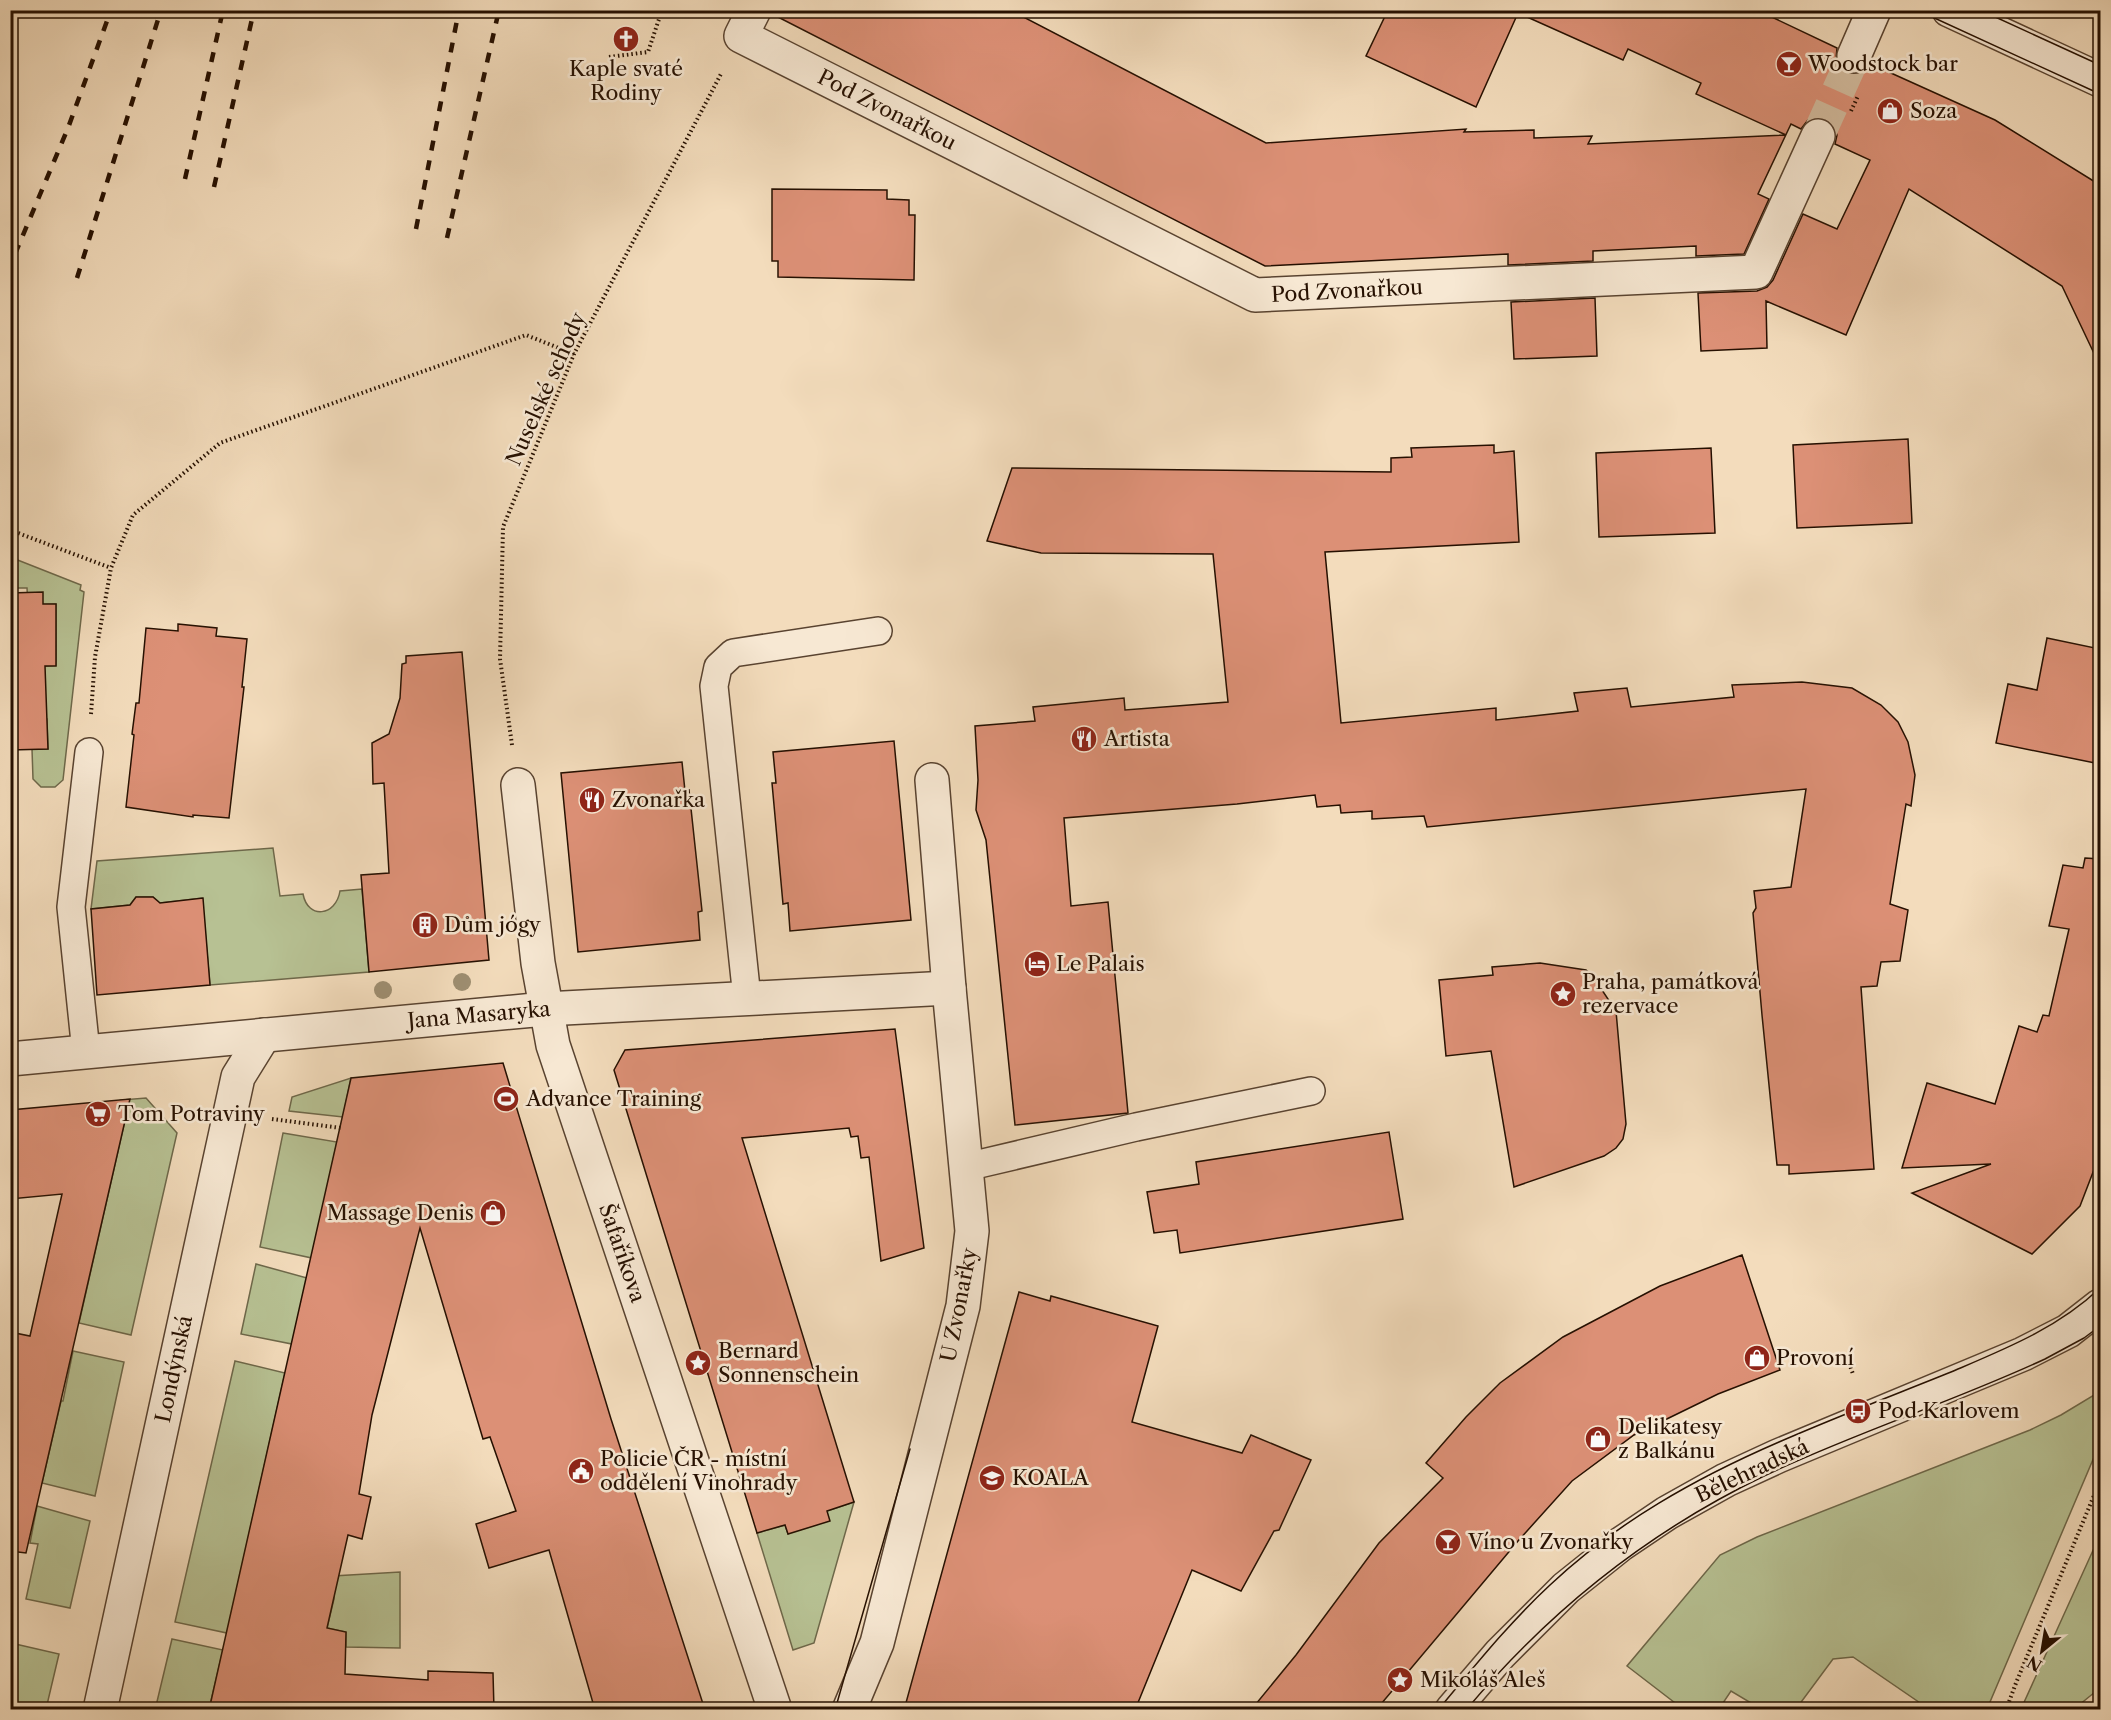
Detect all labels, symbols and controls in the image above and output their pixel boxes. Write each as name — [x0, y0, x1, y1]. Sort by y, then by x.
church icon: Kaple svaté Rodiny — [611, 24, 641, 54]
bar icon: Woodstock bar — [1774, 49, 1804, 79]
place label: Woodstock bar — [1807, 51, 1958, 76]
place label: Kaple svaté Rodiny — [569, 56, 683, 105]
street label: Pod Zvonařkou — [814, 64, 961, 155]
shop icon: Soza — [1875, 96, 1905, 126]
place label: Soza — [1910, 98, 1958, 123]
street label: Pod Zvonařkou — [1270, 274, 1424, 307]
street label: Nuselské schody — [501, 308, 591, 469]
restaurant icon: Artista — [1069, 724, 1099, 754]
place label: Artista — [1103, 726, 1171, 751]
restaurant icon: Zvonařka — [577, 785, 607, 815]
place label: Zvonařka — [612, 787, 706, 812]
building icon: Dům jógy — [410, 910, 440, 940]
place label: Dům jógy — [444, 912, 541, 937]
hotel icon: Le Palais — [1022, 949, 1052, 979]
place label: Le Palais — [1056, 951, 1145, 976]
place label: Praha, památková rezervace — [1582, 969, 1759, 1018]
place icon: Praha, památková rezervace — [1548, 979, 1578, 1009]
street label: Jana Masaryka — [403, 996, 552, 1033]
sports icon: Advance Training — [491, 1084, 521, 1114]
place label: Advance Training — [525, 1086, 702, 1111]
supermarket icon: Tom Potraviny — [83, 1099, 113, 1129]
place label: Tom Potraviny — [118, 1101, 265, 1126]
shop icon: Massage Denis — [478, 1198, 508, 1228]
place label: Massage Denis — [327, 1200, 474, 1225]
street label: Šafaříkova — [594, 1200, 651, 1306]
street label: U Zvonařky — [935, 1246, 982, 1364]
street label: Londýnská — [150, 1312, 197, 1425]
place label: Bernard Sonnenschein — [718, 1338, 859, 1387]
shop icon: Provoní — [1742, 1343, 1772, 1373]
place label: Provoní — [1776, 1345, 1854, 1370]
place icon: Bernard Sonnenschein — [683, 1348, 713, 1378]
bus stop icon: Pod Karlovem — [1843, 1396, 1873, 1426]
place label: Pod Karlovem — [1878, 1398, 2020, 1423]
place label: Delikatesy z Balkánu — [1618, 1414, 1722, 1463]
shop icon: Delikatesy z Balkánu — [1583, 1424, 1613, 1454]
street label: Bělehradská — [1691, 1433, 1813, 1508]
place label: Policie ČR - místní oddělení Vinohrady — [600, 1446, 798, 1495]
public building icon: Policie ČR - místní oddělení Vinohrady — [566, 1456, 596, 1486]
school or university icon: KOALA — [977, 1463, 1007, 1493]
place label: KOALA — [1012, 1465, 1089, 1490]
bar icon: Víno u Zvonařky — [1433, 1527, 1463, 1557]
place label: Víno u Zvonařky — [1467, 1529, 1634, 1554]
north arrow — [2012, 1621, 2072, 1681]
text: N — [2023, 1652, 2046, 1676]
place icon: Mikoláš Aleš — [1385, 1665, 1415, 1695]
place label: Mikoláš Aleš — [1420, 1667, 1546, 1692]

